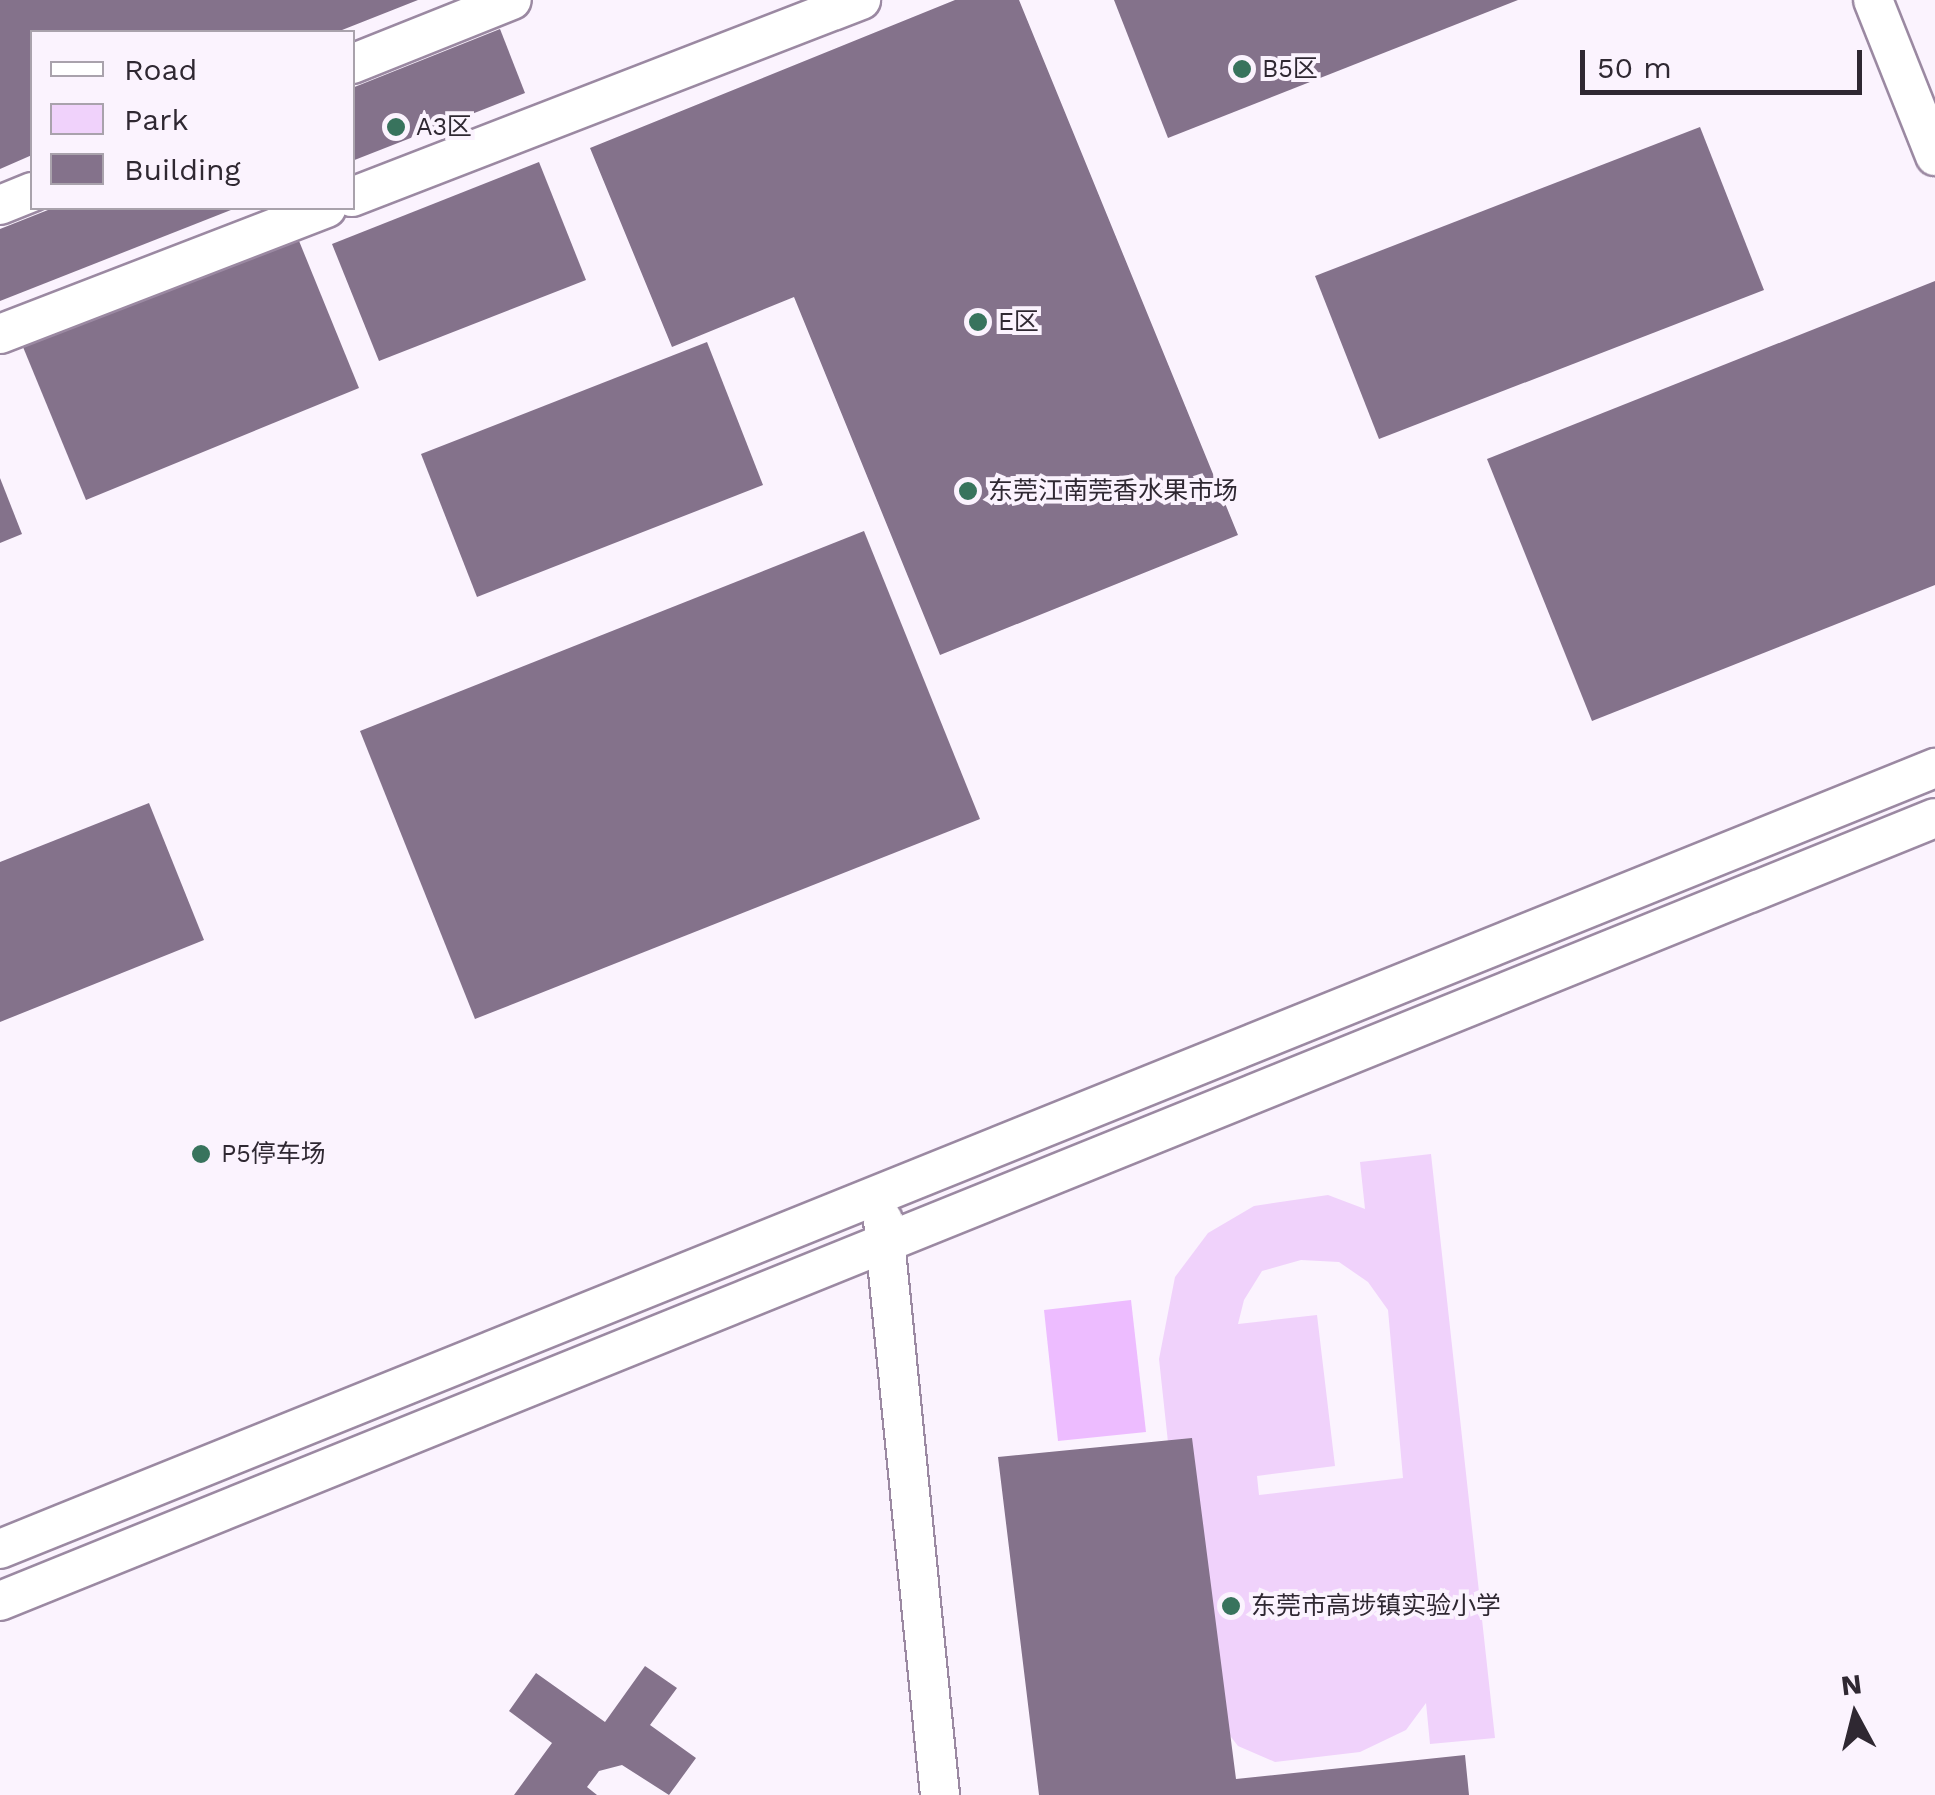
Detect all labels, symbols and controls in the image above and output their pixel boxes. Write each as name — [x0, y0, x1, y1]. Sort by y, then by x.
legend — [30, 30, 355, 210]
scale bar — [1585, 30, 1868, 92]
text: 50 m — [1597, 50, 1672, 85]
text: Road — [124, 52, 197, 87]
place label: B5区 — [1262, 54, 1318, 84]
marker: B5区 — [1231, 58, 1253, 80]
text: Park — [124, 102, 189, 137]
place label: A3区 — [416, 112, 472, 142]
marker: A3区 — [385, 116, 407, 138]
text: Building — [124, 152, 241, 187]
place label: E区 — [998, 307, 1039, 337]
marker: E区 — [967, 311, 989, 333]
place label: 东莞江南莞香水果市场 — [988, 476, 1238, 506]
marker: 东莞江南莞香水果市场 — [957, 480, 979, 502]
place label: P5停车场 — [221, 1139, 326, 1169]
marker: P5停车场 — [190, 1143, 212, 1165]
place label: 东莞市高埗镇实验小学 — [1251, 1591, 1501, 1621]
marker: 东莞市高埗镇实验小学 — [1220, 1595, 1242, 1617]
north arrow — [1805, 1665, 1905, 1765]
text: N — [1839, 1667, 1864, 1702]

